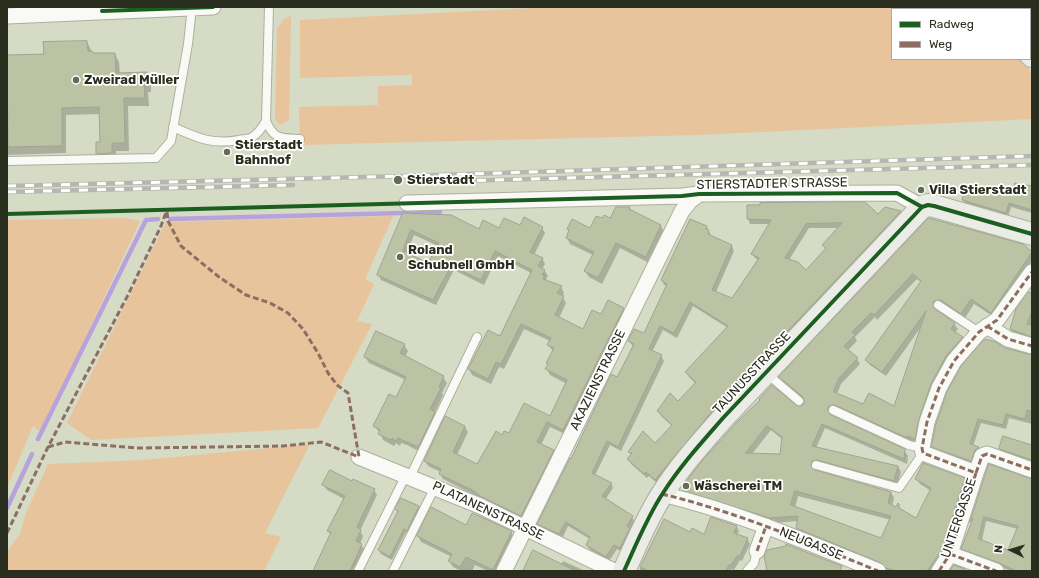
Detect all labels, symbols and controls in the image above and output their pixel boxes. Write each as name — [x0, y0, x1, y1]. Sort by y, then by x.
legend — [891, 8, 1031, 60]
text: Radweg — [929, 17, 974, 31]
text: Weg — [929, 37, 952, 51]
place label: Zweirad Müller — [84, 72, 179, 88]
marker: Zweirad Müller — [71, 75, 81, 85]
place label: Stierstadt Bahnhof — [235, 137, 302, 168]
marker: Stierstadt Bahnhof — [222, 147, 232, 157]
place label: Stierstadt — [407, 172, 474, 188]
marker: Stierstadt — [392, 174, 404, 186]
street label: STIERSTADTER STRASSE — [696, 175, 848, 193]
place label: Villa Stierstadt — [929, 182, 1027, 198]
marker: Villa Stierstadt — [916, 185, 926, 195]
place label: Roland Schubnell GmbH — [408, 242, 515, 273]
marker: Roland Schubnell GmbH — [395, 252, 405, 262]
street label: AKAZIENSTRASSE — [567, 327, 629, 433]
street label: TAUNUSSTRASSE — [710, 329, 794, 417]
street label: UNTERGASSE — [938, 476, 980, 560]
street label: PLATANENSTRASSE — [430, 478, 546, 544]
place label: Wäscherei TM — [694, 478, 782, 494]
marker: Wäscherei TM — [681, 481, 691, 491]
street label: NEUGASSE — [777, 524, 845, 564]
north arrow — [991, 530, 1031, 570]
text: N — [992, 544, 1005, 553]

